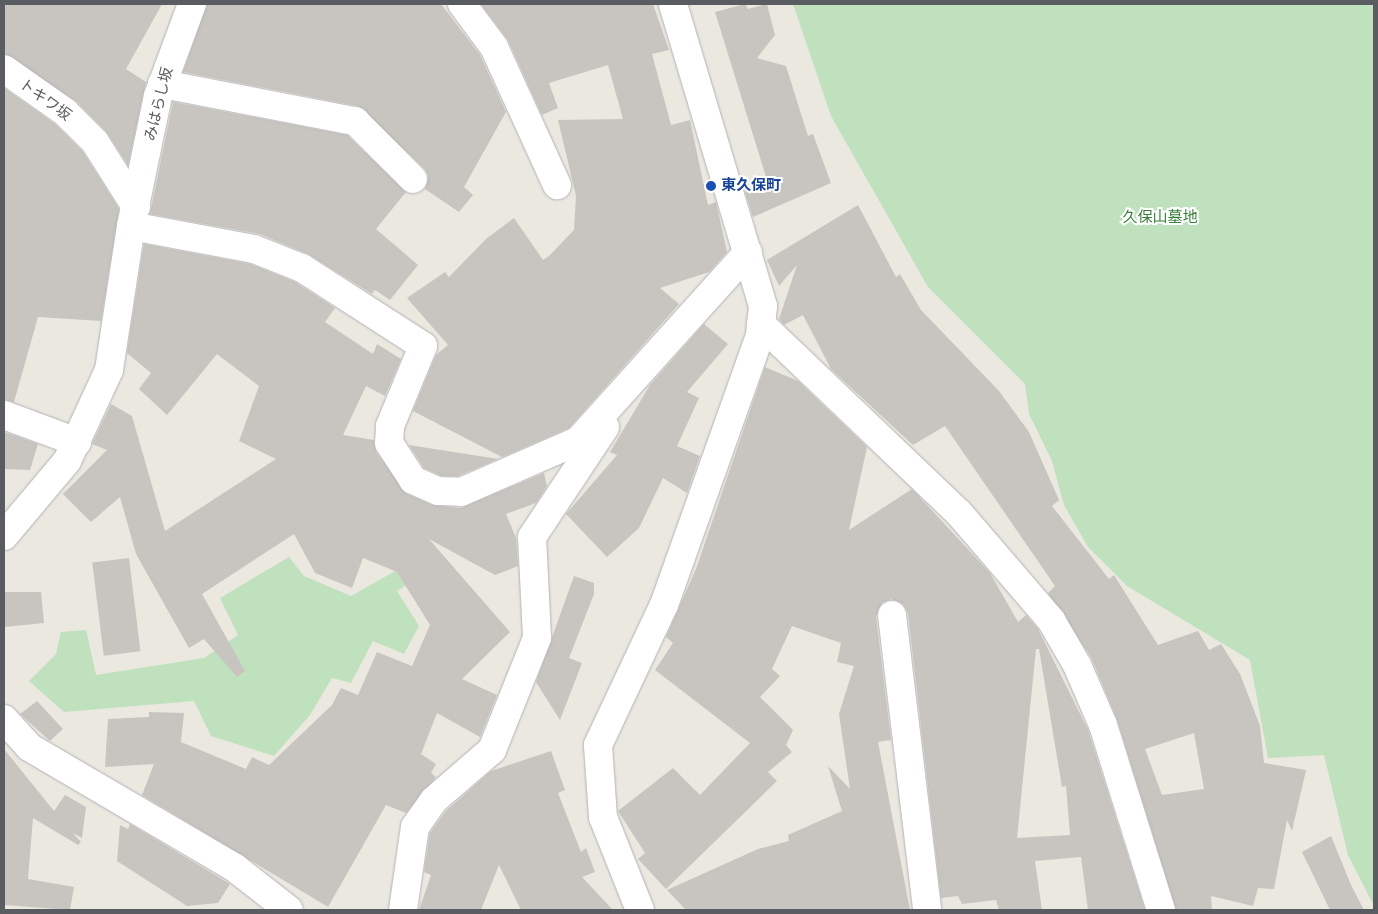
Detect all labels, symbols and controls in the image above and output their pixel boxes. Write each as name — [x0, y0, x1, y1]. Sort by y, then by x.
street label: みはらし坂 — [141, 65, 177, 143]
street label: トキワ坂 — [15, 75, 75, 125]
place label: 東久保町 — [721, 177, 781, 195]
marker: 東久保町 — [705, 180, 717, 192]
park label: 久保山墓地 — [1123, 209, 1197, 227]

